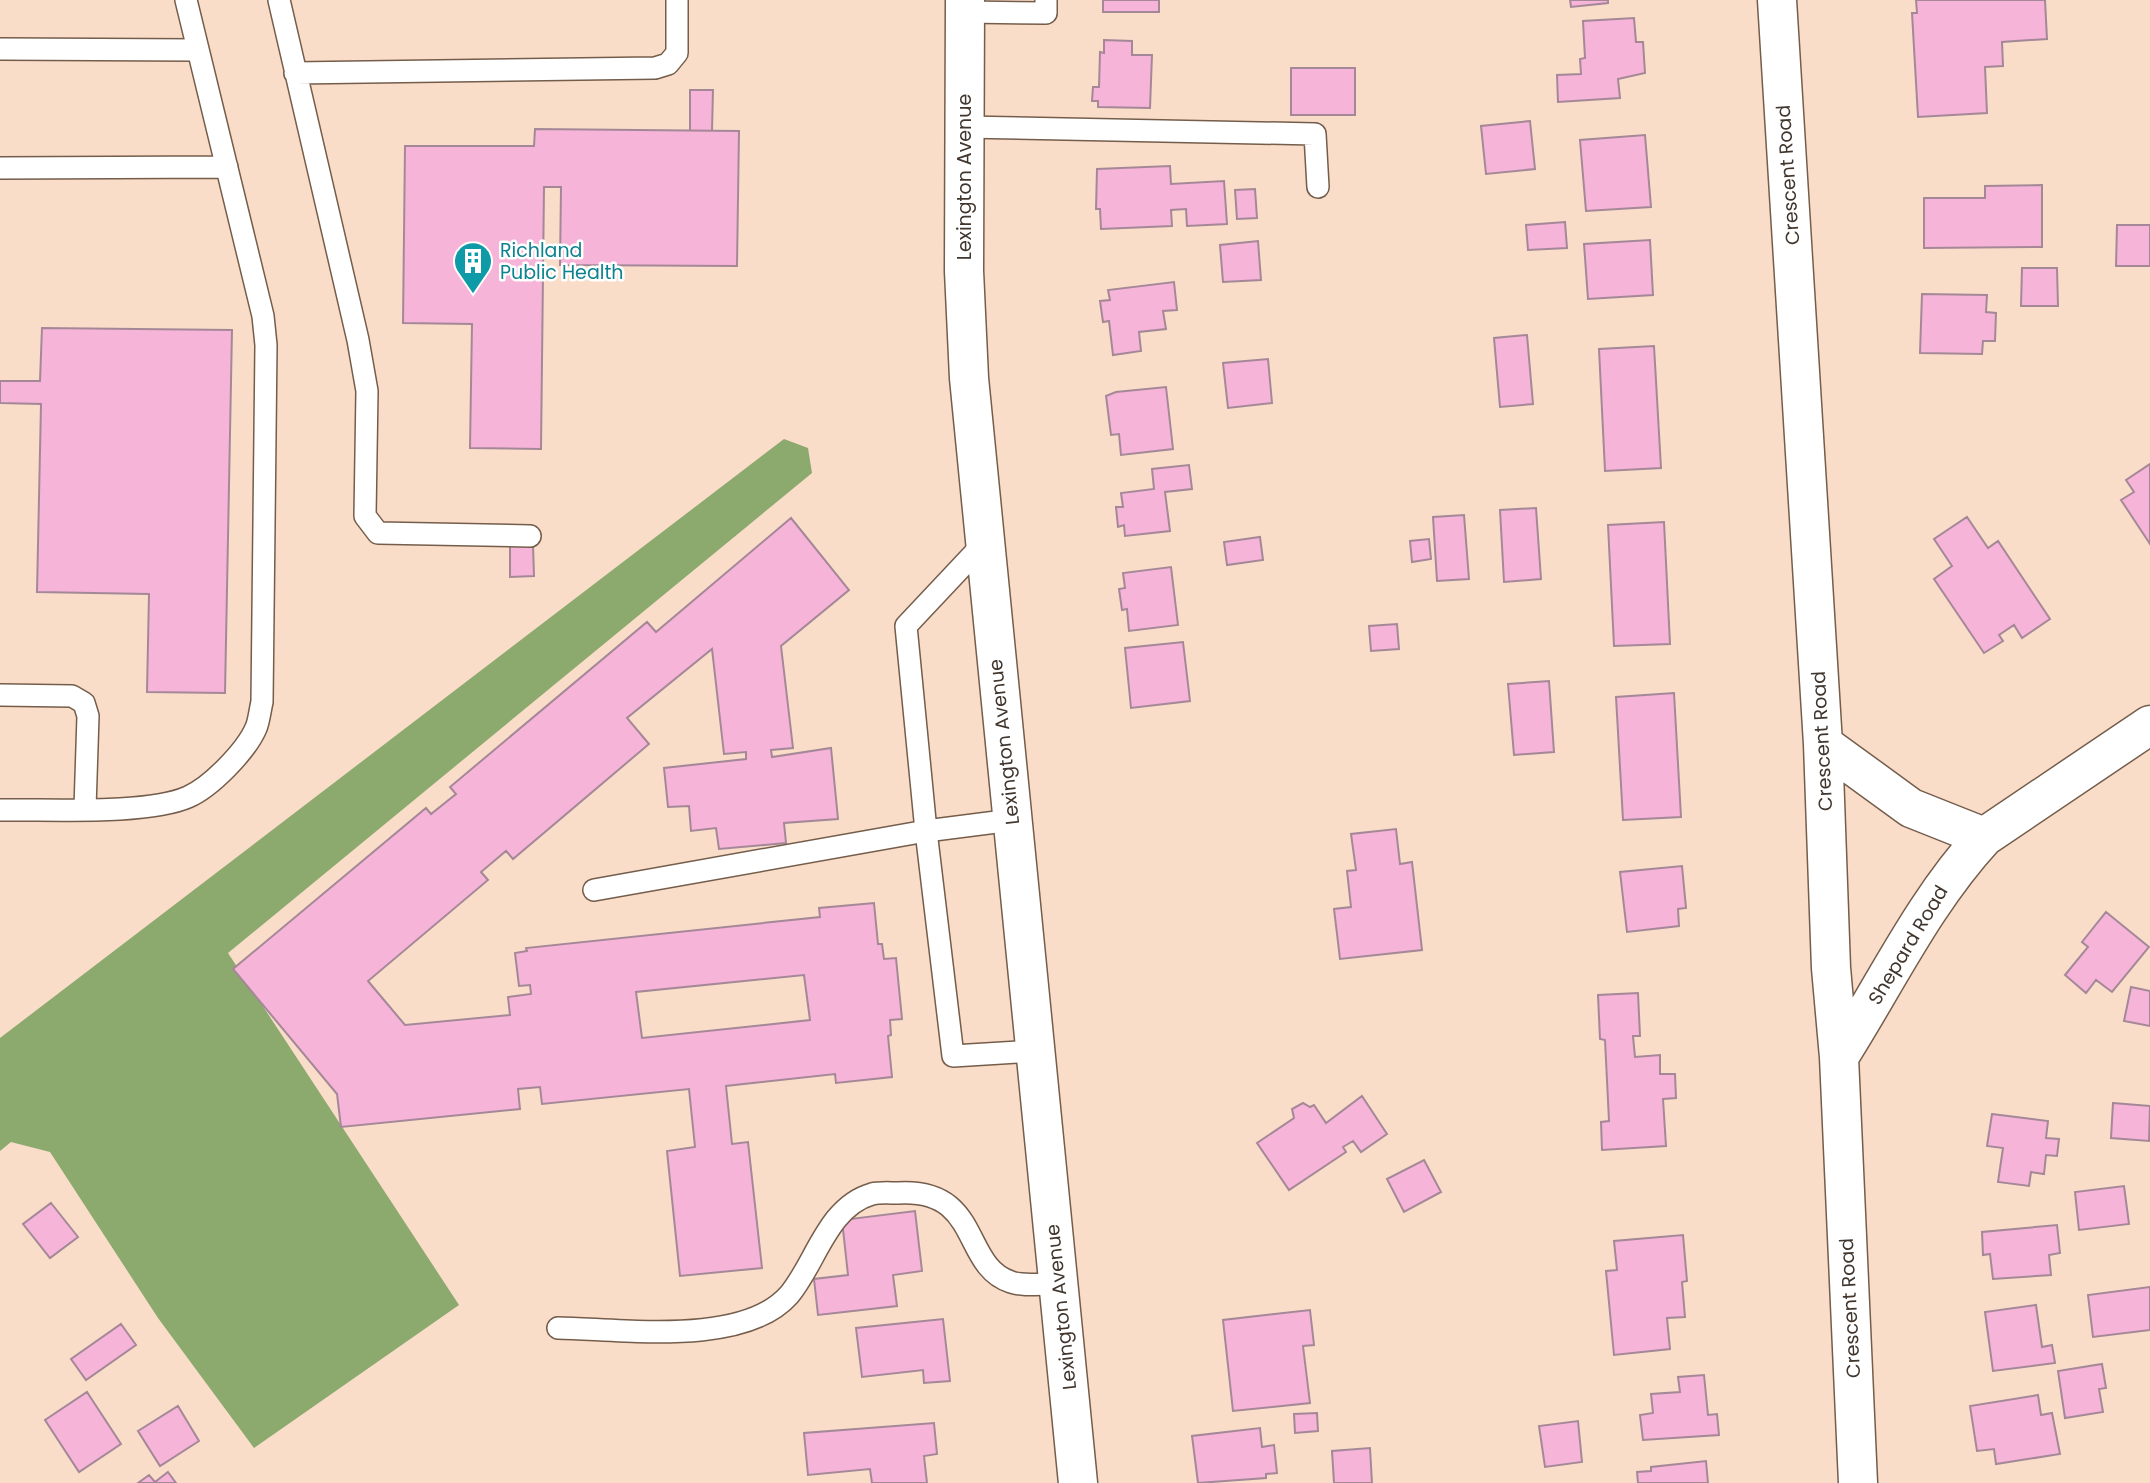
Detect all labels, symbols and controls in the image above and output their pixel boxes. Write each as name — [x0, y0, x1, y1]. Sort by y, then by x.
street label: Lexington Avenue — [951, 94, 978, 260]
street label: Crescent Road — [1770, 104, 1806, 246]
place label: Richland Public Health — [500, 237, 623, 286]
building icon: Richland Public Health — [452, 240, 494, 295]
street label: Lexington Avenue — [982, 658, 1026, 826]
street label: Crescent Road — [1805, 670, 1839, 812]
street label: Shepard Road — [1862, 880, 1954, 1010]
street label: Lexington Avenue — [1039, 1223, 1083, 1391]
street label: Crescent Road — [1833, 1237, 1867, 1379]

